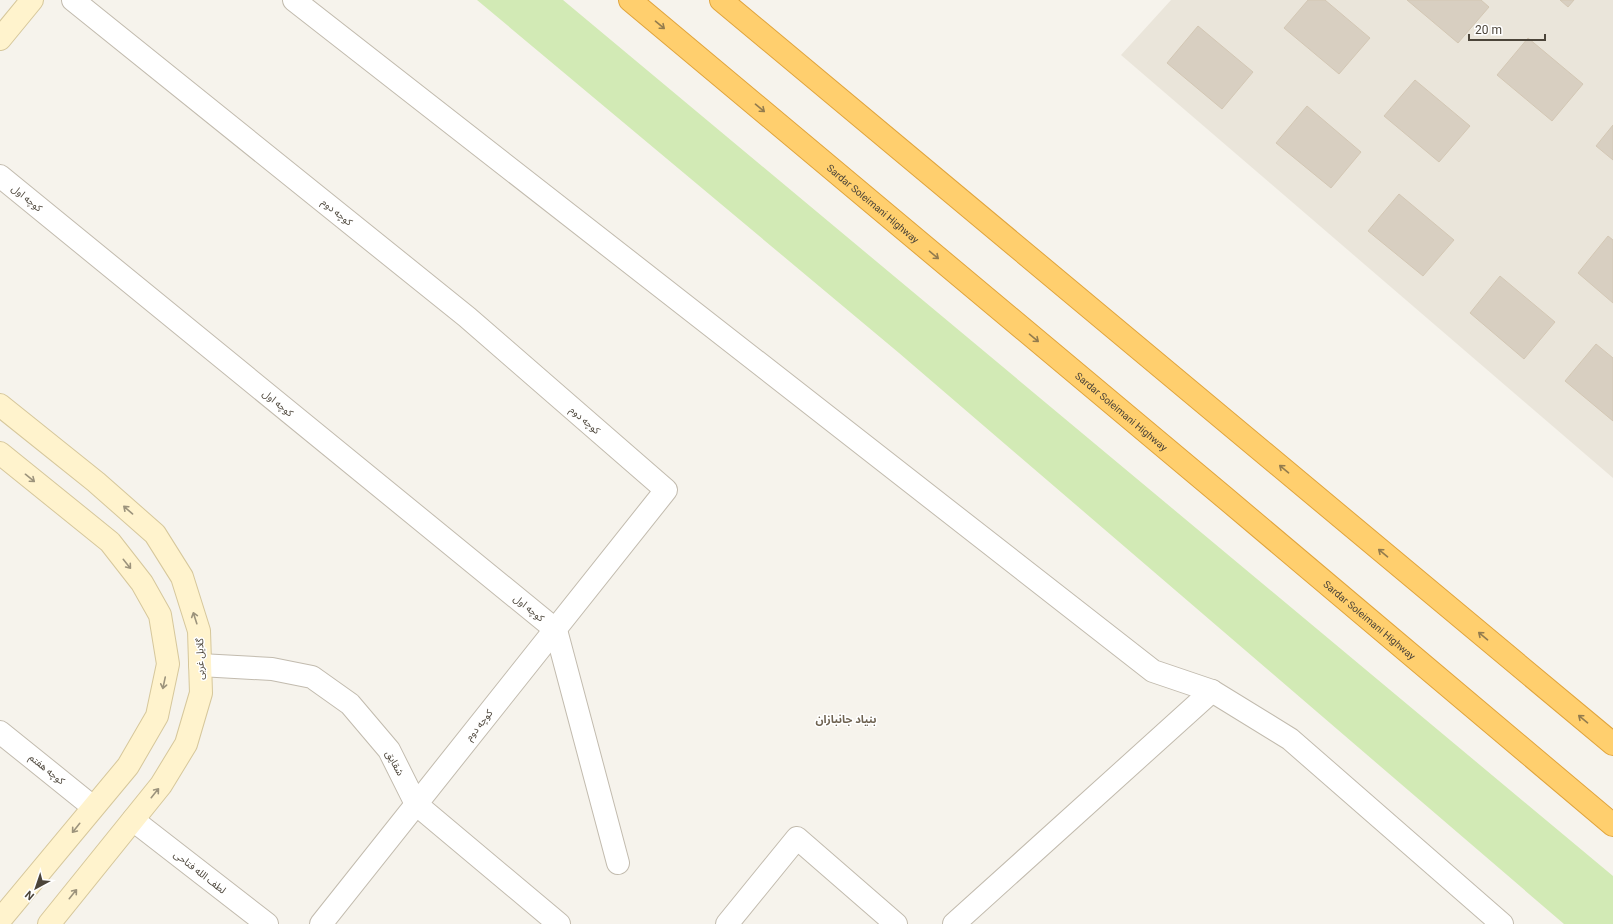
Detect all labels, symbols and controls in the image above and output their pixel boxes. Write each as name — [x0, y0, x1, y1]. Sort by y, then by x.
scale bar — [1469, 16, 1545, 42]
one-way arrow — [654, 21, 665, 30]
text: 20 m — [1475, 23, 1502, 37]
one-way arrow — [754, 104, 765, 113]
street label: Sardar Soleimani Highway — [825, 162, 922, 245]
street label: کوچه اول — [9, 182, 45, 215]
street label: کوچه دوم — [318, 196, 355, 231]
one-way arrow — [929, 250, 940, 259]
one-way arrow — [1029, 334, 1040, 342]
street label: Sardar Soleimani Highway — [1073, 370, 1170, 453]
street label: کوچه اول — [260, 387, 296, 420]
street label: کوچه دوم — [566, 404, 603, 439]
one-way arrow — [1278, 465, 1289, 474]
one-way arrow — [25, 473, 36, 482]
one-way arrow — [123, 506, 133, 515]
one-way arrow — [1378, 548, 1389, 557]
one-way arrow — [123, 558, 131, 569]
street label: Sardar Soleimani Highway — [1322, 578, 1418, 662]
street label: کوچه اول — [511, 592, 547, 625]
one-way arrow — [191, 612, 198, 625]
one-way arrow — [1478, 631, 1489, 640]
street label: گلایل غربی — [194, 637, 207, 680]
one-way arrow — [159, 676, 167, 689]
street label: کوچه دوم — [463, 707, 498, 744]
district label: بنیاد جانبازان — [815, 713, 877, 726]
one-way arrow — [1578, 715, 1588, 724]
street label: شقایق — [383, 749, 406, 778]
street label: کوچه هفتم — [26, 751, 68, 789]
one-way arrow — [151, 787, 160, 798]
one-way arrow — [72, 822, 81, 833]
street label: لطف الله فتاحی — [172, 848, 228, 896]
north arrow — [16, 868, 56, 908]
text: N — [23, 888, 37, 903]
one-way arrow — [69, 888, 78, 899]

